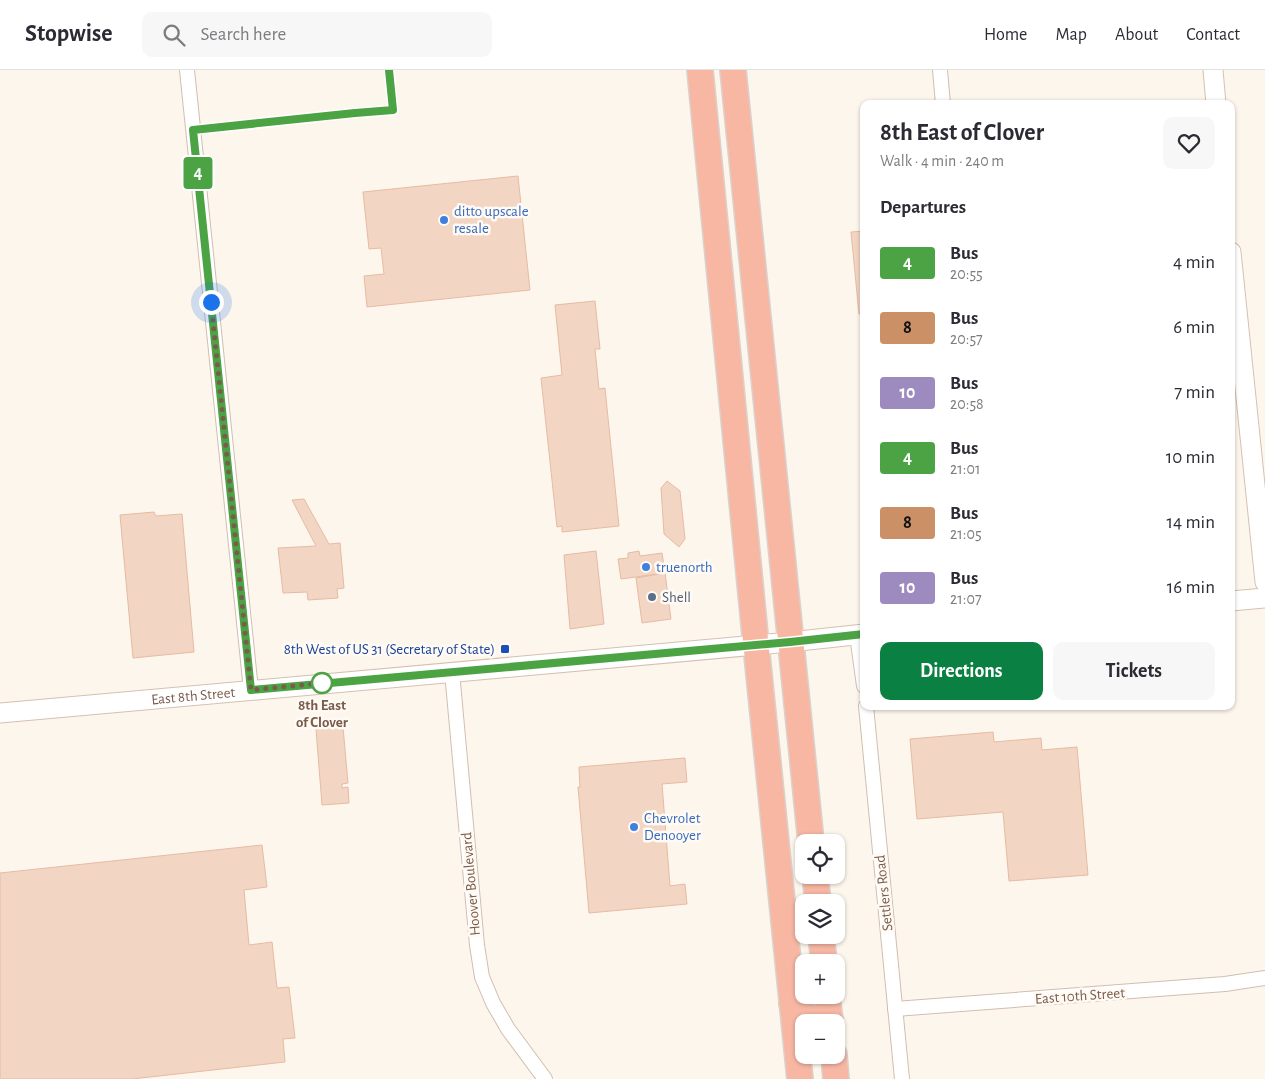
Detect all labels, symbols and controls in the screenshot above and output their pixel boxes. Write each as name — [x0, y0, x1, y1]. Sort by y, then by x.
search box — [142, 12, 492, 57]
icon: search — [160, 21, 188, 49]
text: Stopwise — [25, 22, 112, 46]
text: Search here — [200, 25, 286, 44]
text: Home — [984, 26, 1027, 44]
text: Map — [1055, 26, 1087, 44]
text: About — [1115, 26, 1158, 44]
text: Contact — [1186, 26, 1240, 44]
button: heart — [1163, 117, 1215, 169]
text: 8th East of Clover — [880, 121, 1044, 145]
text: Walk · 4 min · 240 m — [880, 153, 1004, 169]
line badge: 4 — [182, 157, 214, 189]
text: 4 — [193, 164, 203, 182]
text: Departures — [880, 198, 966, 217]
place label: ditto upscale resale — [454, 204, 529, 236]
marker: ditto upscale resale — [438, 214, 450, 226]
text: Bus — [950, 244, 978, 263]
text: 4 min — [1173, 253, 1215, 272]
text: 4 — [903, 254, 912, 272]
text: 20:55 — [950, 266, 983, 282]
your location — [199, 290, 224, 315]
text: Bus — [950, 309, 978, 328]
text: 6 min — [1173, 318, 1215, 337]
text: 8 — [903, 319, 912, 337]
text: 20:57 — [950, 331, 983, 347]
text: Bus — [950, 374, 978, 393]
text: 7 min — [1174, 383, 1215, 402]
text: 10 — [900, 384, 915, 402]
text: 20:58 — [950, 396, 984, 412]
text: Bus — [950, 439, 978, 458]
text: 10 min — [1166, 448, 1215, 467]
text: 4 — [903, 449, 912, 467]
text: 21:01 — [950, 461, 980, 477]
text: Bus — [950, 504, 978, 523]
text: 14 min — [1167, 513, 1215, 532]
text: 8 — [903, 514, 912, 532]
text: 21:05 — [950, 526, 982, 542]
place label: truenorth — [656, 560, 713, 575]
marker: truenorth — [640, 561, 652, 573]
text: Bus — [950, 569, 978, 588]
text: 16 min — [1167, 578, 1215, 597]
text: 10 — [900, 579, 915, 597]
place label: Shell — [662, 590, 691, 605]
marker: Shell — [646, 591, 658, 603]
text: 21:07 — [950, 591, 982, 607]
place label: 8th West of US 31 (Secretary of State) — [284, 642, 495, 657]
button: Directions — [880, 642, 1043, 700]
button: Tickets — [1053, 642, 1215, 700]
marker: 8th West of US 31 (Secretary of State) — [499, 643, 511, 655]
marker: 8th East of Clover — [311, 672, 333, 694]
street label: East 8th Street — [151, 684, 236, 707]
place label: 8th East of Clover — [296, 698, 349, 730]
place label: Chevrolet Denooyer — [644, 811, 701, 843]
marker: Chevrolet Denooyer — [628, 821, 640, 833]
street label: Hoover Boulevard — [459, 831, 483, 936]
map controls — [795, 834, 845, 1064]
button: locate — [795, 834, 845, 884]
street label: Settlers Road — [873, 854, 895, 932]
button: layers — [795, 894, 845, 944]
button: + — [795, 954, 845, 1004]
street label: East 10th Street — [1035, 985, 1126, 1007]
button: − — [795, 1014, 845, 1064]

